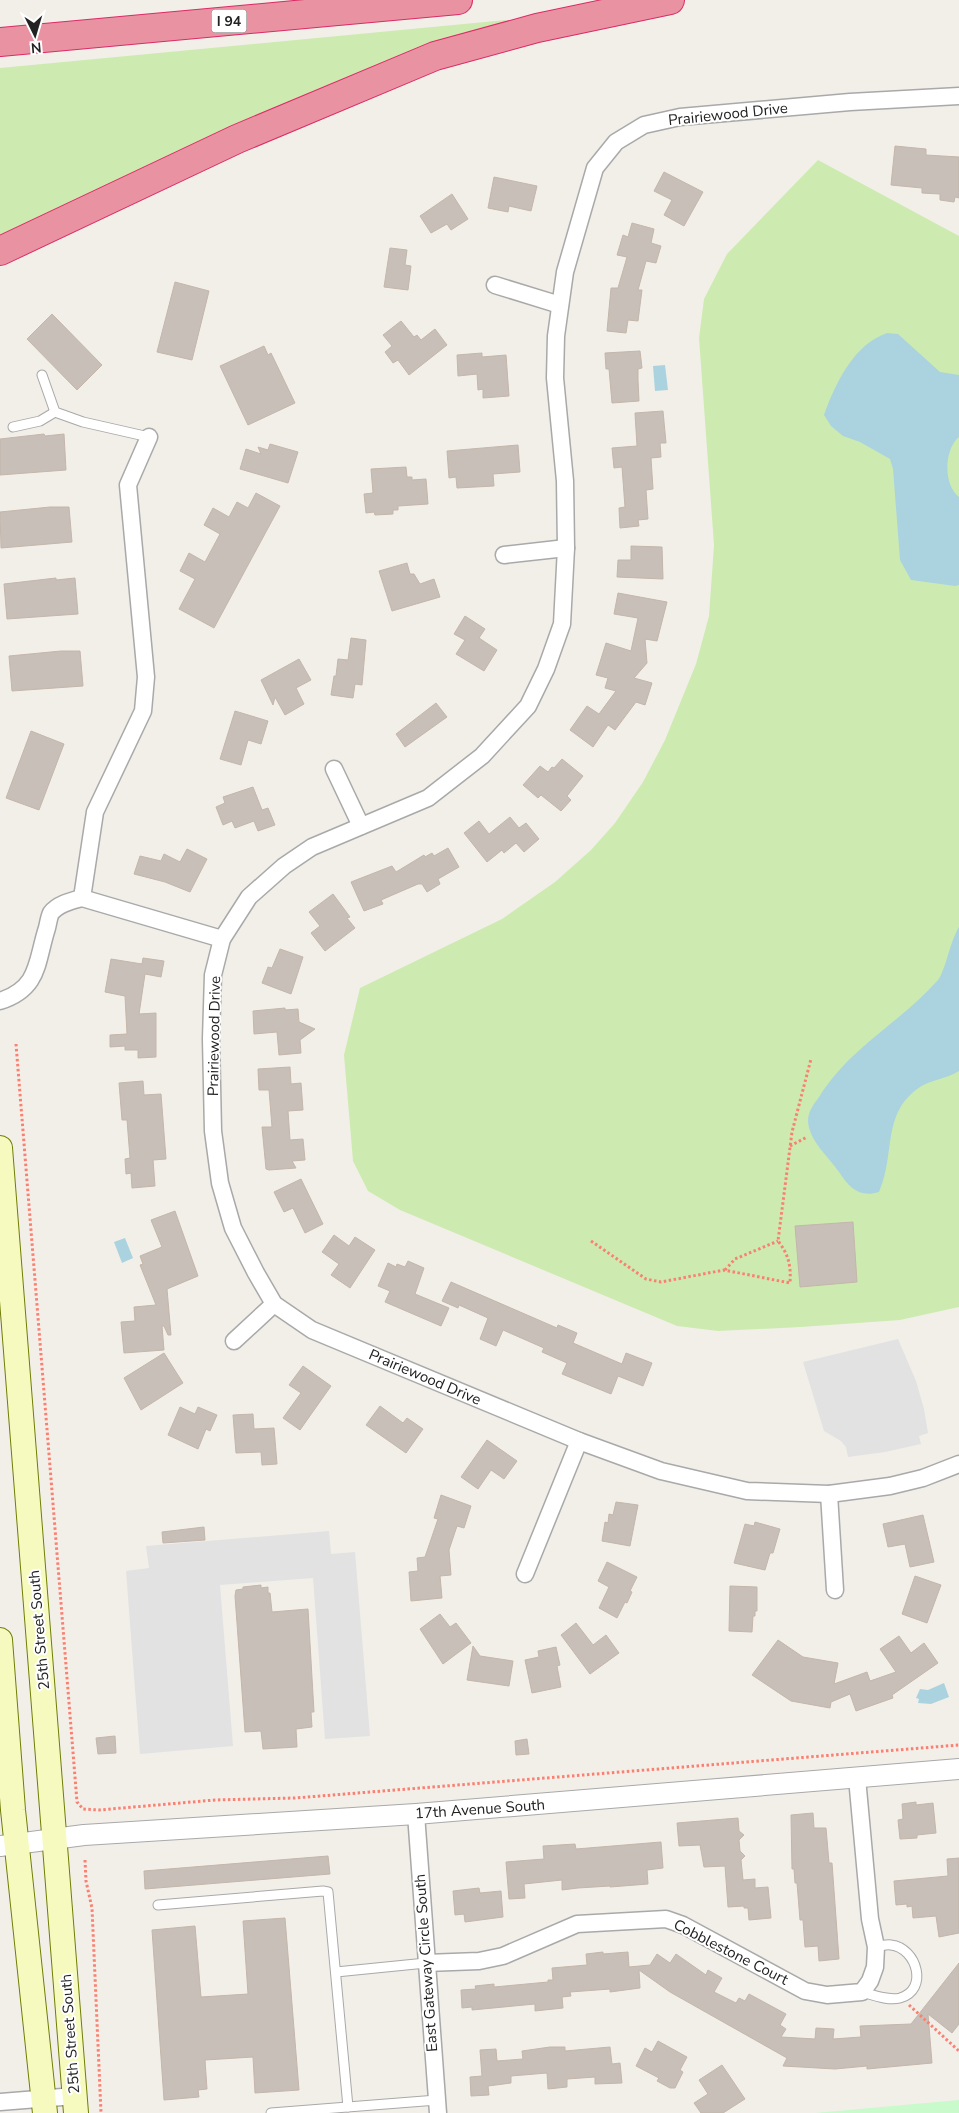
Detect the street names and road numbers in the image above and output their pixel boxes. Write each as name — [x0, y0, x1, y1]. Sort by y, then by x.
road number: I 94 — [212, 10, 246, 32]
street label: Prairiewood Drive — [667, 98, 789, 130]
street label: Prairiewood Drive — [203, 976, 225, 1096]
street label: Prairiewood Drive — [366, 1344, 484, 1410]
street label: 25th Street South — [24, 1569, 54, 1691]
street label: 17th Avenue South — [414, 1794, 546, 1824]
street label: East Gateway Circle South — [410, 1873, 442, 2053]
street label: Cobblestone Court — [670, 1914, 792, 1990]
street label: 25th Street South — [56, 1973, 84, 2095]

